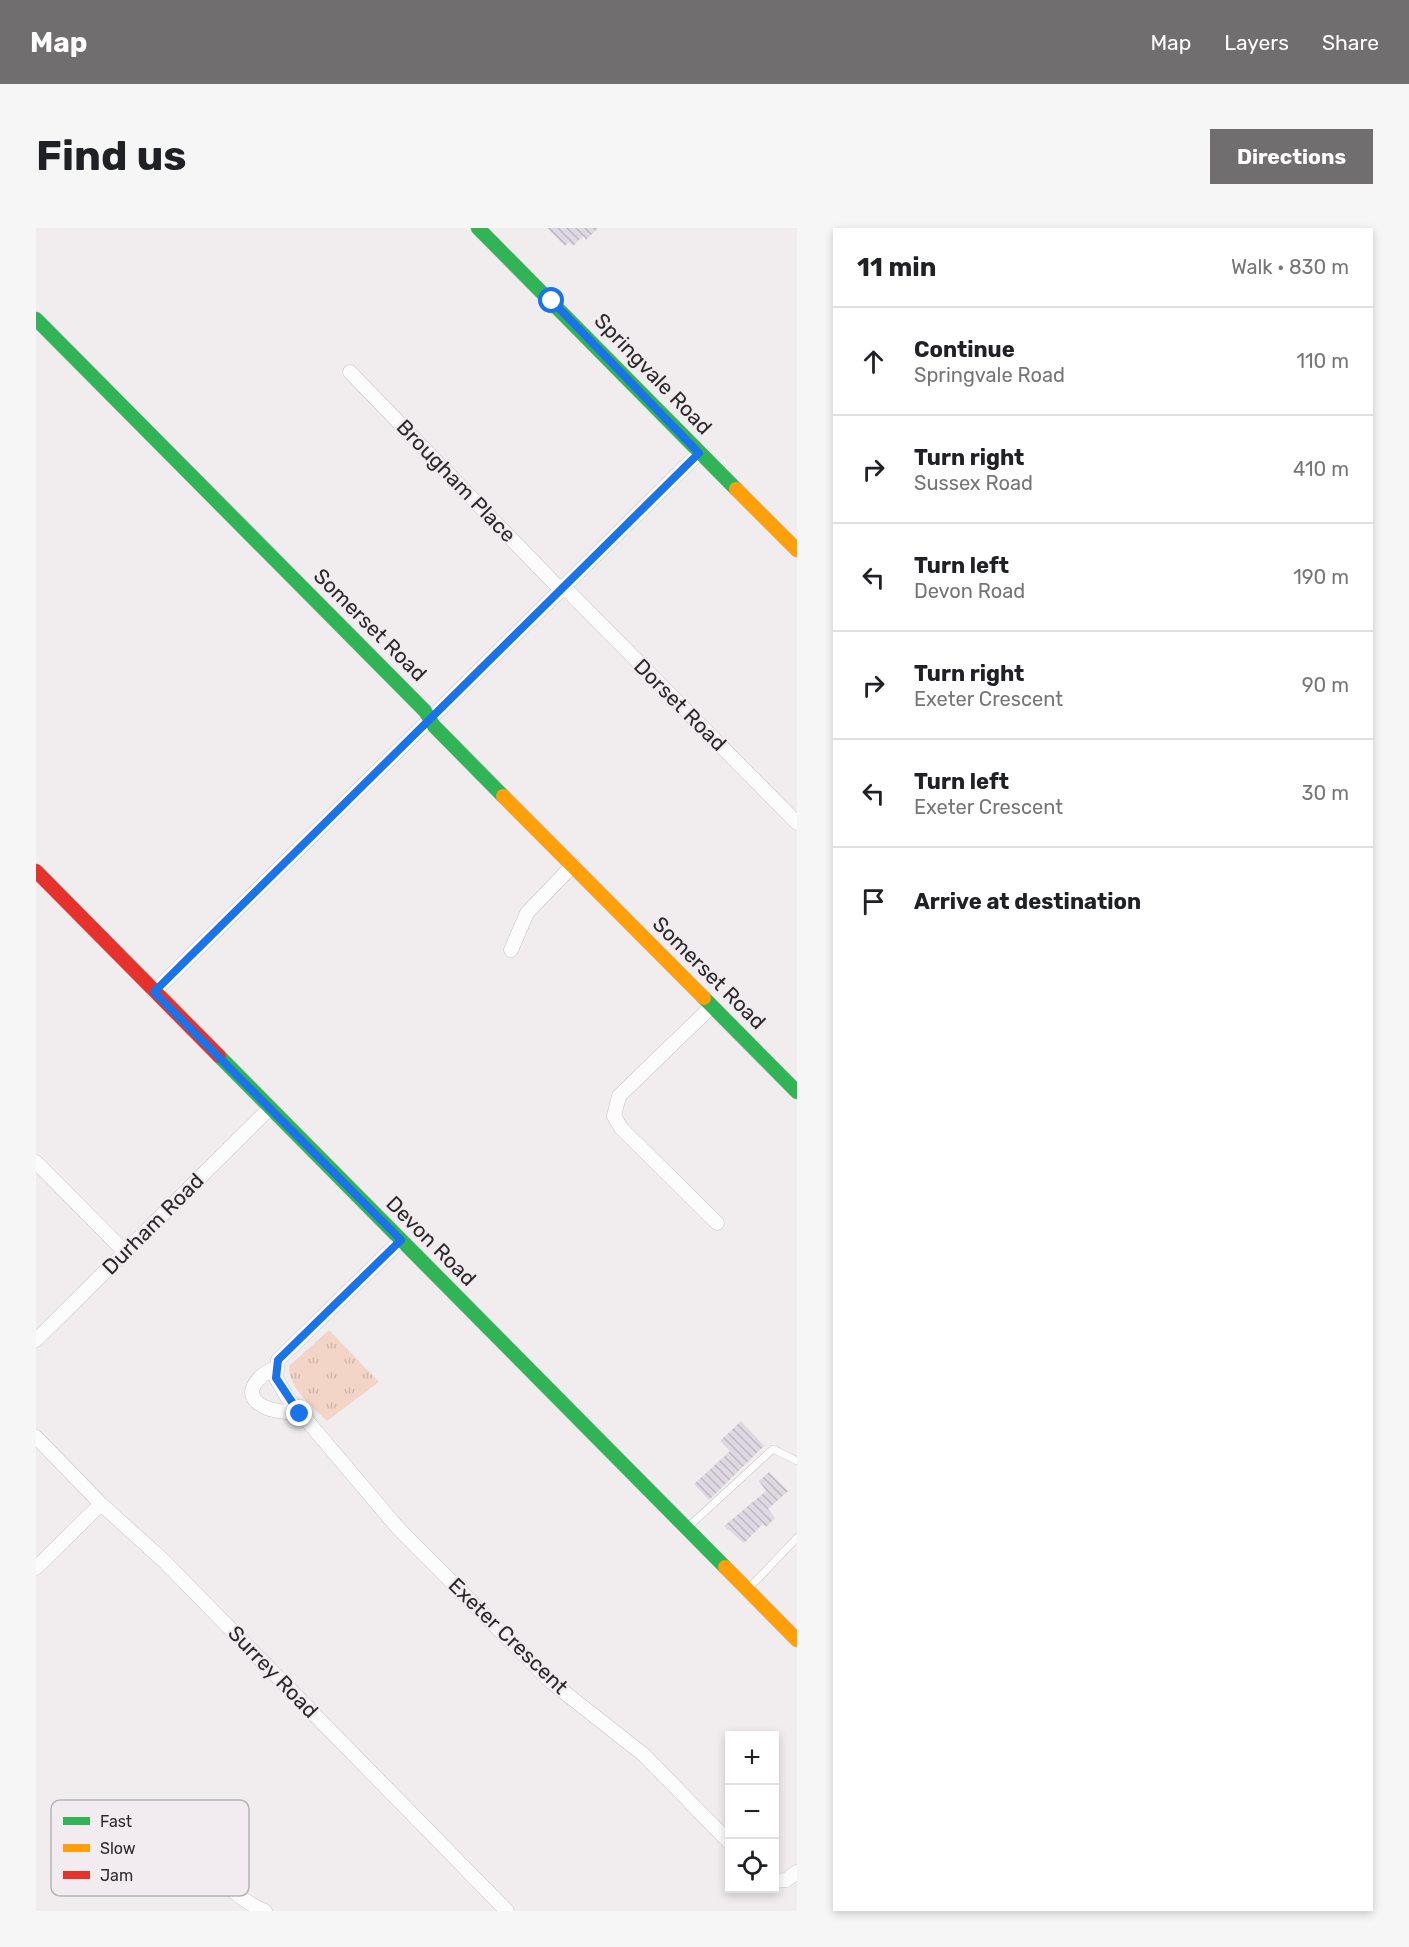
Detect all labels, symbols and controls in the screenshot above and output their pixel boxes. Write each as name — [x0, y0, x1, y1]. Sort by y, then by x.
text: Map — [30, 26, 87, 59]
text: Map — [1150, 30, 1191, 55]
text: Layers — [1224, 30, 1289, 55]
text: Share — [1322, 30, 1379, 55]
button: Directions — [1210, 129, 1373, 184]
text: Find us — [36, 131, 187, 181]
text: 11 min — [857, 252, 936, 283]
text: Walk · 830 m — [1231, 255, 1349, 279]
route start — [538, 287, 564, 313]
street label: Springvale Road — [589, 308, 717, 439]
text: Continue — [914, 336, 1015, 363]
icon: ahead — [857, 345, 890, 378]
text: 110 m — [1297, 349, 1349, 373]
text: Springvale Road — [914, 363, 1065, 387]
street label: Brougham Place — [392, 414, 521, 547]
text: Turn right — [914, 444, 1024, 471]
icon: right — [857, 453, 890, 486]
text: 410 m — [1293, 457, 1349, 481]
text: Sussex Road — [914, 471, 1033, 495]
text: Turn left — [914, 552, 1009, 579]
icon: left — [857, 561, 890, 594]
street label: Somerset Road — [309, 563, 432, 686]
text: 190 m — [1293, 565, 1349, 589]
text: Devon Road — [914, 579, 1025, 603]
street label: Dorset Road — [629, 653, 732, 756]
text: Turn right — [914, 660, 1024, 687]
icon: right — [857, 669, 890, 702]
text: 90 m — [1302, 673, 1349, 697]
text: Exeter Crescent — [914, 687, 1063, 711]
text: Turn left — [914, 768, 1009, 795]
icon: left — [857, 777, 890, 810]
text: 30 m — [1302, 781, 1349, 805]
text: Exeter Crescent — [914, 795, 1063, 819]
icon: arrive — [857, 885, 890, 918]
text: Arrive at destination — [914, 888, 1141, 915]
street label: Somerset Road — [648, 911, 771, 1034]
street label: Durham Road — [97, 1168, 209, 1280]
street label: Devon Road — [381, 1191, 481, 1291]
route end — [286, 1400, 312, 1426]
street label: Exeter Crescent — [443, 1572, 573, 1699]
street label: Surrey Road — [223, 1620, 324, 1723]
map controls — [725, 1731, 779, 1893]
button: + — [725, 1731, 779, 1785]
button: − — [725, 1785, 779, 1839]
legend — [51, 1800, 249, 1896]
text: Fast — [100, 1812, 132, 1831]
text: Slow — [100, 1839, 136, 1858]
button: locate — [725, 1839, 779, 1893]
text: Jam — [100, 1866, 133, 1885]

